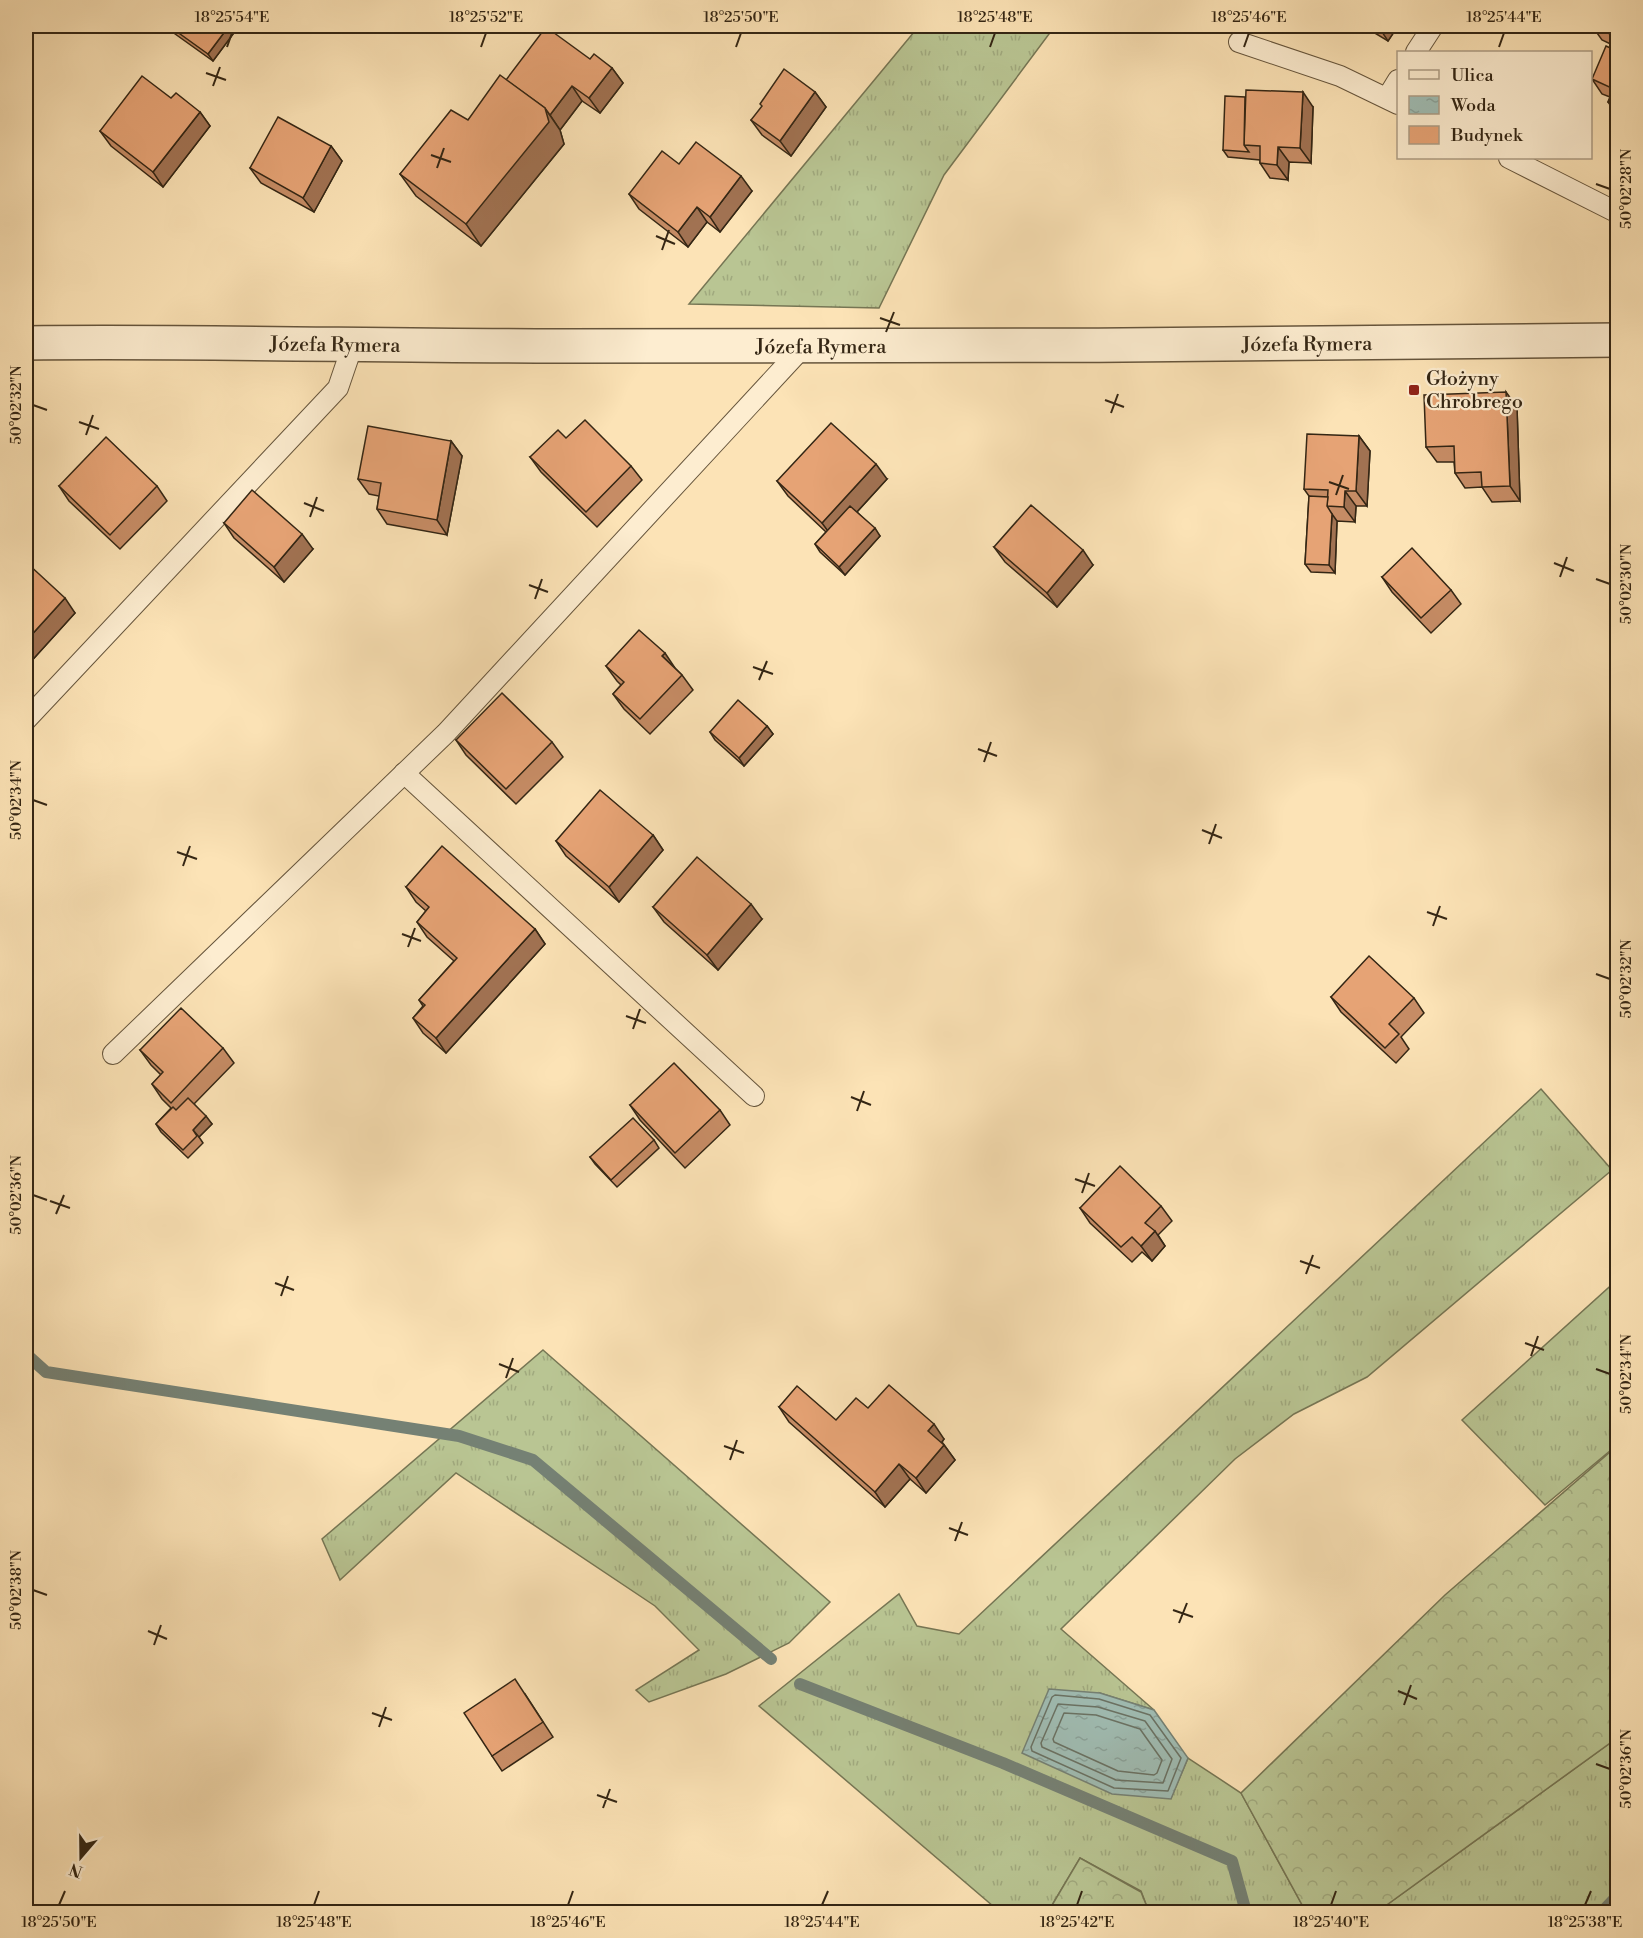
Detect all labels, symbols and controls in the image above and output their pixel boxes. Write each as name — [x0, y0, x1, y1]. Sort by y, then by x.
text: 18°25'54"E — [195, 8, 269, 27]
text: 18°25'52"E — [449, 8, 523, 27]
text: 18°25'50"E — [703, 8, 779, 27]
text: 18°25'48"E — [957, 8, 1033, 27]
text: 18°25'46"E — [1211, 8, 1287, 27]
text: 18°25'44"E — [1466, 8, 1542, 27]
legend — [1397, 51, 1592, 159]
text: Ulica — [1451, 64, 1495, 87]
text: Woda — [1450, 94, 1496, 117]
text: Budynek — [1450, 124, 1524, 147]
text: 50°02'28"N — [1617, 149, 1636, 229]
street label: Józefa Rymera — [268, 332, 401, 359]
street label: Józefa Rymera — [1241, 332, 1373, 358]
street label: Józefa Rymera — [755, 335, 887, 360]
text: 50°02'32"N — [7, 365, 26, 445]
place label: Głożyny Chrobrego — [1426, 367, 1523, 415]
marker: Głożyny Chrobrego — [1407, 383, 1421, 397]
text: 50°02'30"N — [1617, 544, 1636, 624]
text: 50°02'34"N — [7, 760, 26, 840]
text: 50°02'32"N — [1617, 939, 1636, 1019]
text: 50°02'36"N — [7, 1155, 26, 1235]
text: 50°02'34"N — [1617, 1334, 1636, 1414]
text: 50°02'38"N — [7, 1550, 26, 1630]
text: 50°02'36"N — [1617, 1729, 1636, 1809]
north arrow — [51, 1827, 111, 1887]
text: N — [67, 1858, 86, 1882]
text: 18°25'50"E — [21, 1913, 97, 1932]
text: 18°25'48"E — [276, 1913, 352, 1932]
text: 18°25'46"E — [530, 1913, 606, 1932]
text: 18°25'44"E — [784, 1913, 860, 1932]
text: 18°25'42"E — [1040, 1913, 1114, 1932]
text: 18°25'40"E — [1293, 1913, 1369, 1932]
text: 18°25'38"E — [1548, 1913, 1622, 1932]

